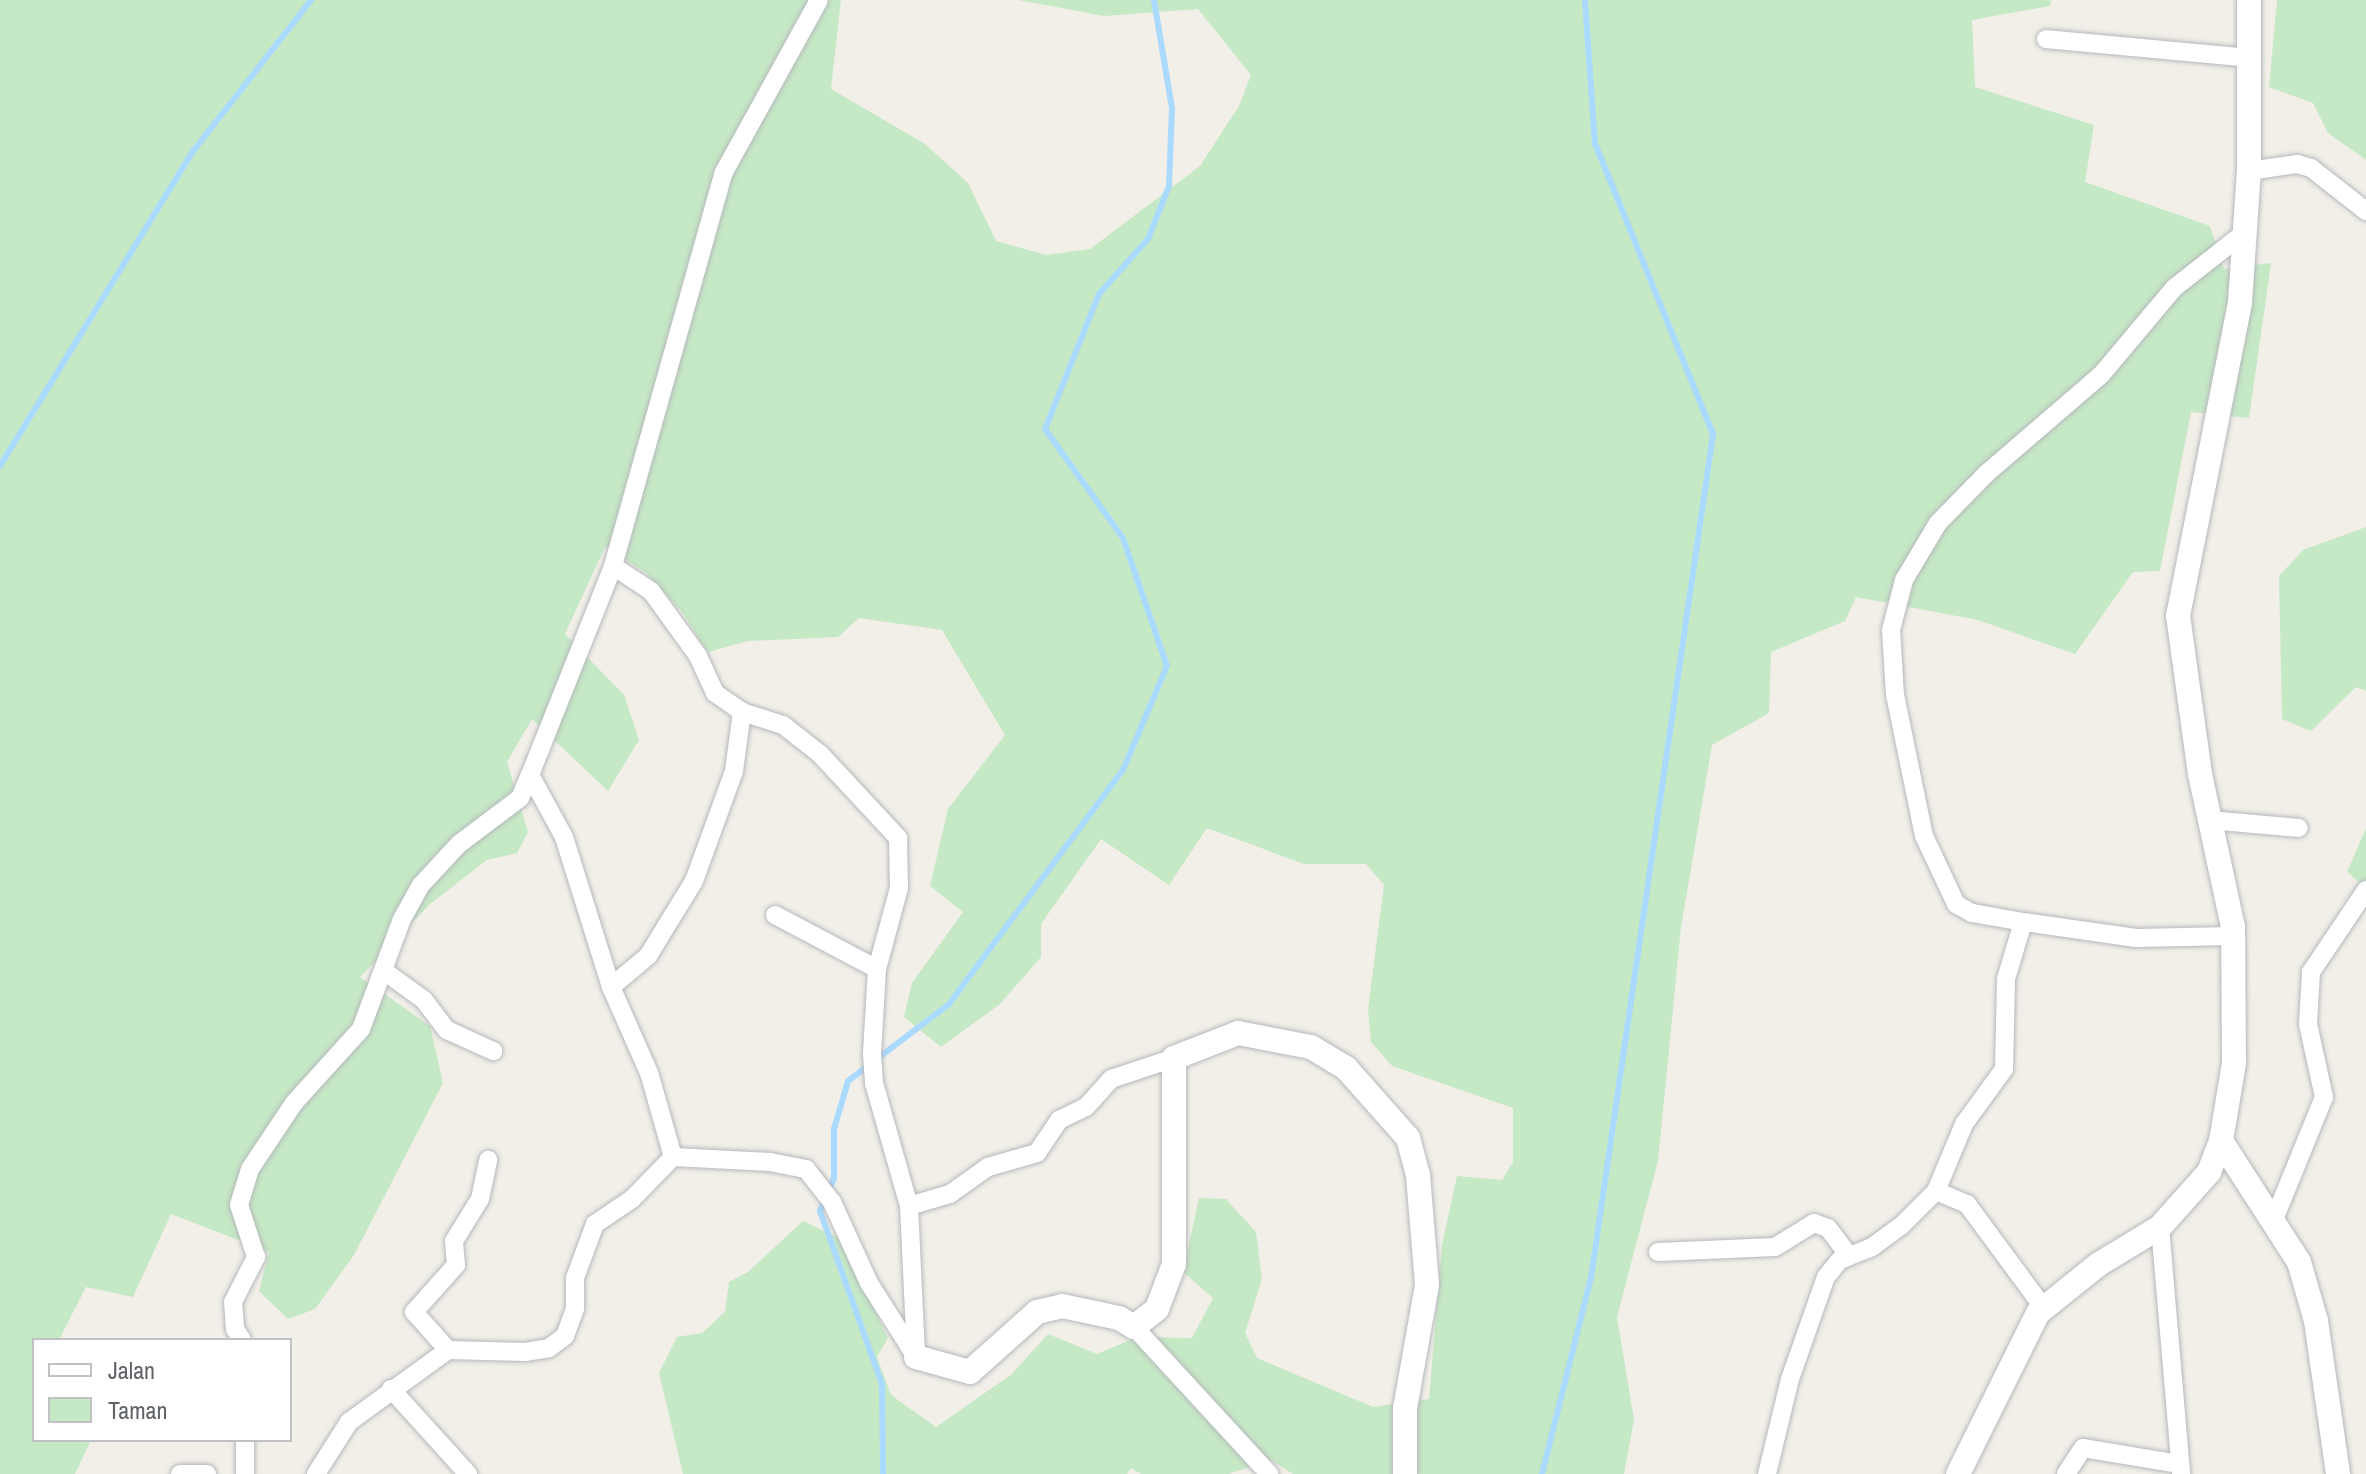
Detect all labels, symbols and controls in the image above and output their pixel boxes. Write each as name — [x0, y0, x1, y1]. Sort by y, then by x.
legend — [32, 1338, 292, 1442]
text: Jalan — [108, 1354, 155, 1386]
text: Taman — [108, 1394, 167, 1426]

